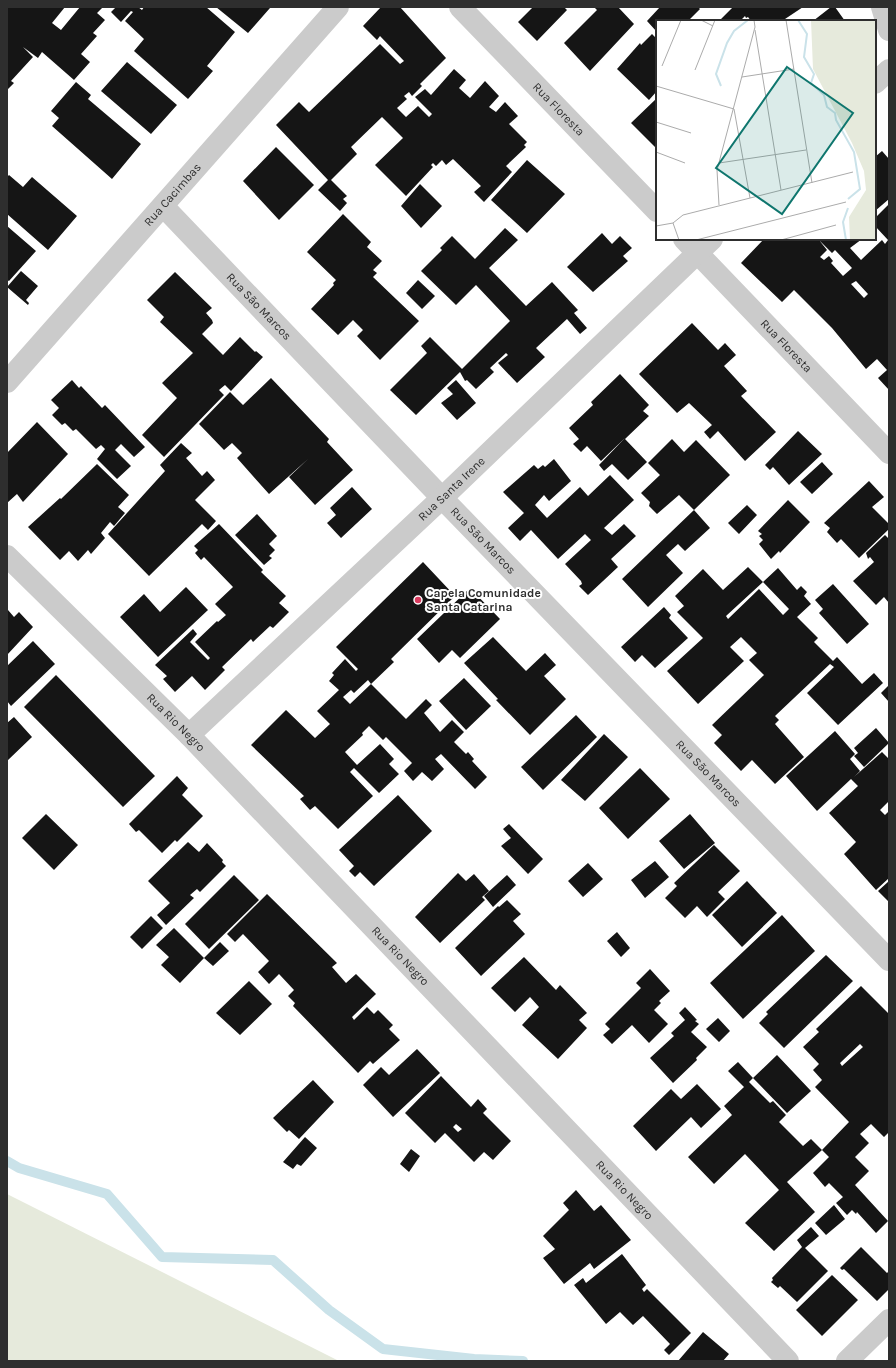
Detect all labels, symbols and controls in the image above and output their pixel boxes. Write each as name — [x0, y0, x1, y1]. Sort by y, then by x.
inset map — [656, 20, 876, 240]
street label: Rua Floresta — [530, 80, 587, 139]
street label: Rua Cacimbas — [141, 160, 204, 229]
street label: Rua São Marcos — [224, 270, 294, 343]
street label: Rua Floresta — [758, 316, 815, 375]
street label: Rua Santa Irene — [415, 454, 488, 524]
street label: Rua São Marcos — [448, 504, 519, 577]
place label: Capela Comunidade Santa Catarina — [426, 586, 541, 614]
marker: Capela Comunidade Santa Catarina — [413, 595, 423, 605]
street label: Rua Rio Negro — [144, 690, 208, 754]
street label: Rua São Marcos — [673, 737, 744, 810]
street label: Rua Rio Negro — [369, 923, 432, 988]
street label: Rua Rio Negro — [593, 1157, 656, 1222]

